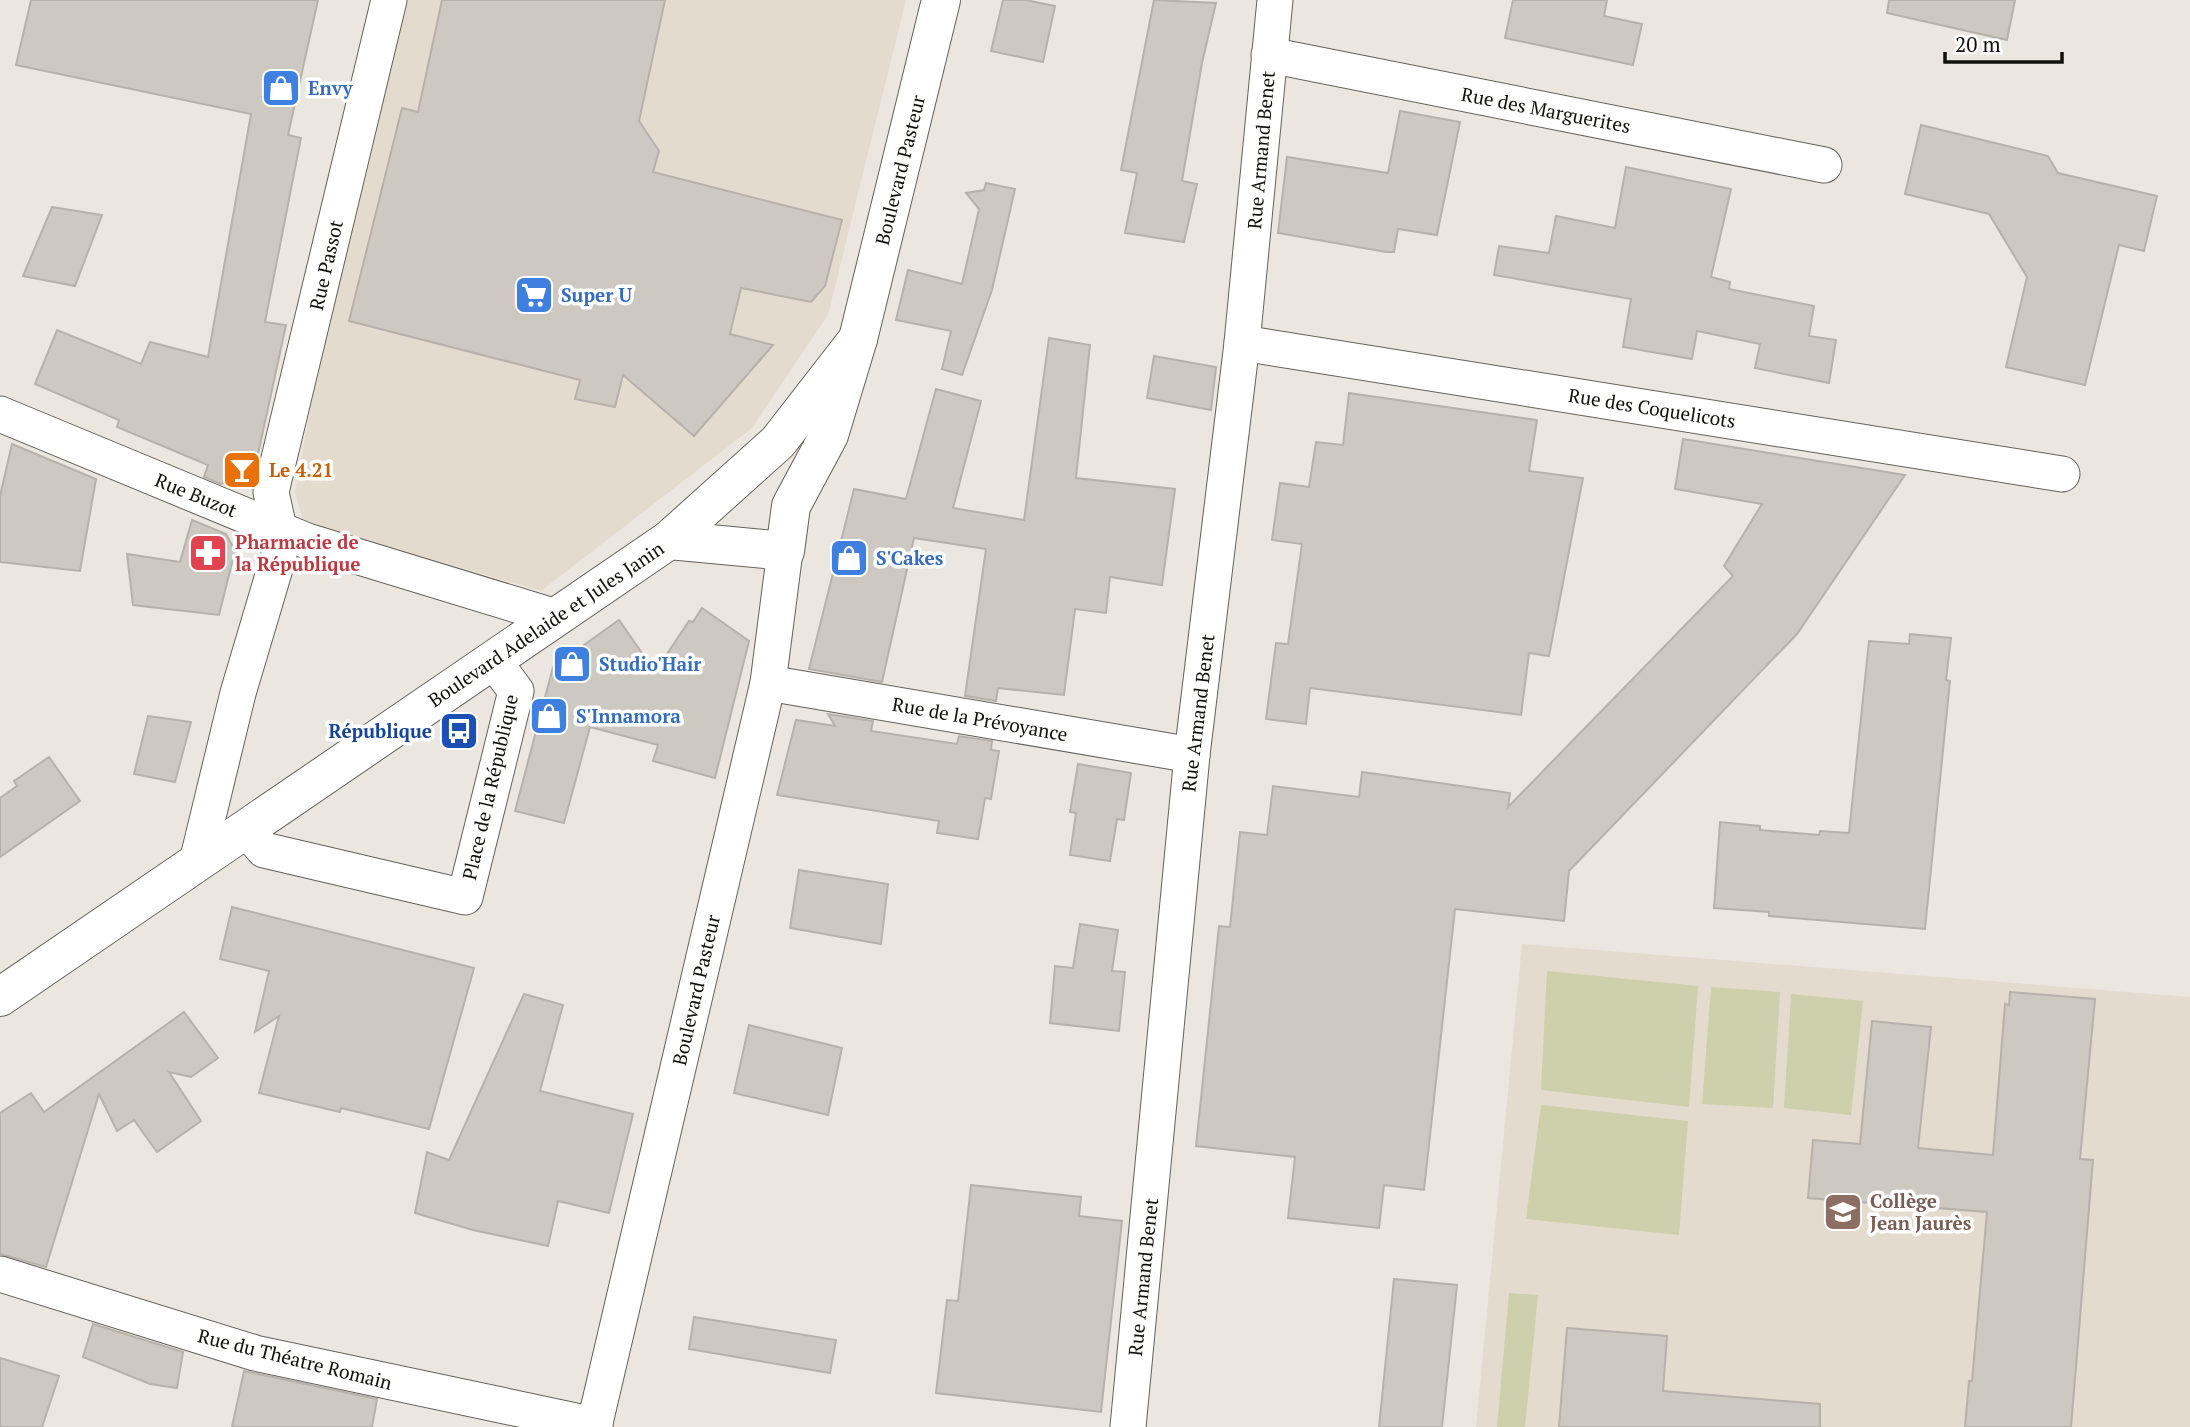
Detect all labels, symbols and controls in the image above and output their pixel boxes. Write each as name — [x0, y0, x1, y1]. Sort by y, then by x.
scale bar — [1945, 21, 2062, 65]
text: 20 m — [1955, 30, 2001, 58]
shop icon: Envy — [260, 67, 302, 109]
street label: Rue Armand Benet — [1241, 70, 1280, 230]
place label: Envy — [308, 75, 354, 100]
street label: Rue des Marguerites — [1459, 81, 1633, 138]
street label: Boulevard Pasteur — [869, 92, 930, 247]
street label: Rue Passot — [303, 217, 348, 312]
supermarket icon: Super U — [513, 274, 555, 316]
place label: Super U — [561, 282, 633, 307]
street label: Rue des Coquelicots — [1567, 382, 1737, 433]
bar icon: Le 4.21 — [221, 449, 263, 491]
place label: Le 4.21 — [269, 457, 333, 482]
street label: Rue Buzot — [152, 467, 241, 522]
place label: Pharmacie de la République — [235, 529, 360, 576]
pharmacy icon: Pharmacie de la République — [187, 532, 229, 574]
street label: Boulevard Adelaide et Jules Janin — [423, 535, 668, 712]
shop icon: S'Cakes — [828, 537, 870, 579]
place label: S'Cakes — [876, 545, 944, 570]
street label: Rue Armand Benet — [1175, 633, 1220, 793]
shop icon: Studio'Hair — [551, 643, 593, 685]
place label: Studio'Hair — [599, 651, 702, 676]
street label: Rue de la Prévoyance — [890, 691, 1070, 746]
street label: Place de la République — [456, 692, 523, 882]
shop icon: S'Innamora — [528, 695, 570, 737]
place label: S'Innamora — [576, 703, 681, 728]
bus stop icon: République — [438, 710, 480, 752]
place label: République — [329, 718, 432, 743]
street label: Boulevard Pasteur — [666, 912, 725, 1068]
place label: Collège Jean Jaurès — [1870, 1188, 1972, 1235]
school or university icon: Collège Jean Jaurès — [1822, 1191, 1864, 1233]
street label: Rue Armand Benet — [1122, 1197, 1163, 1357]
street label: Rue du Théatre Romain — [196, 1322, 395, 1395]

